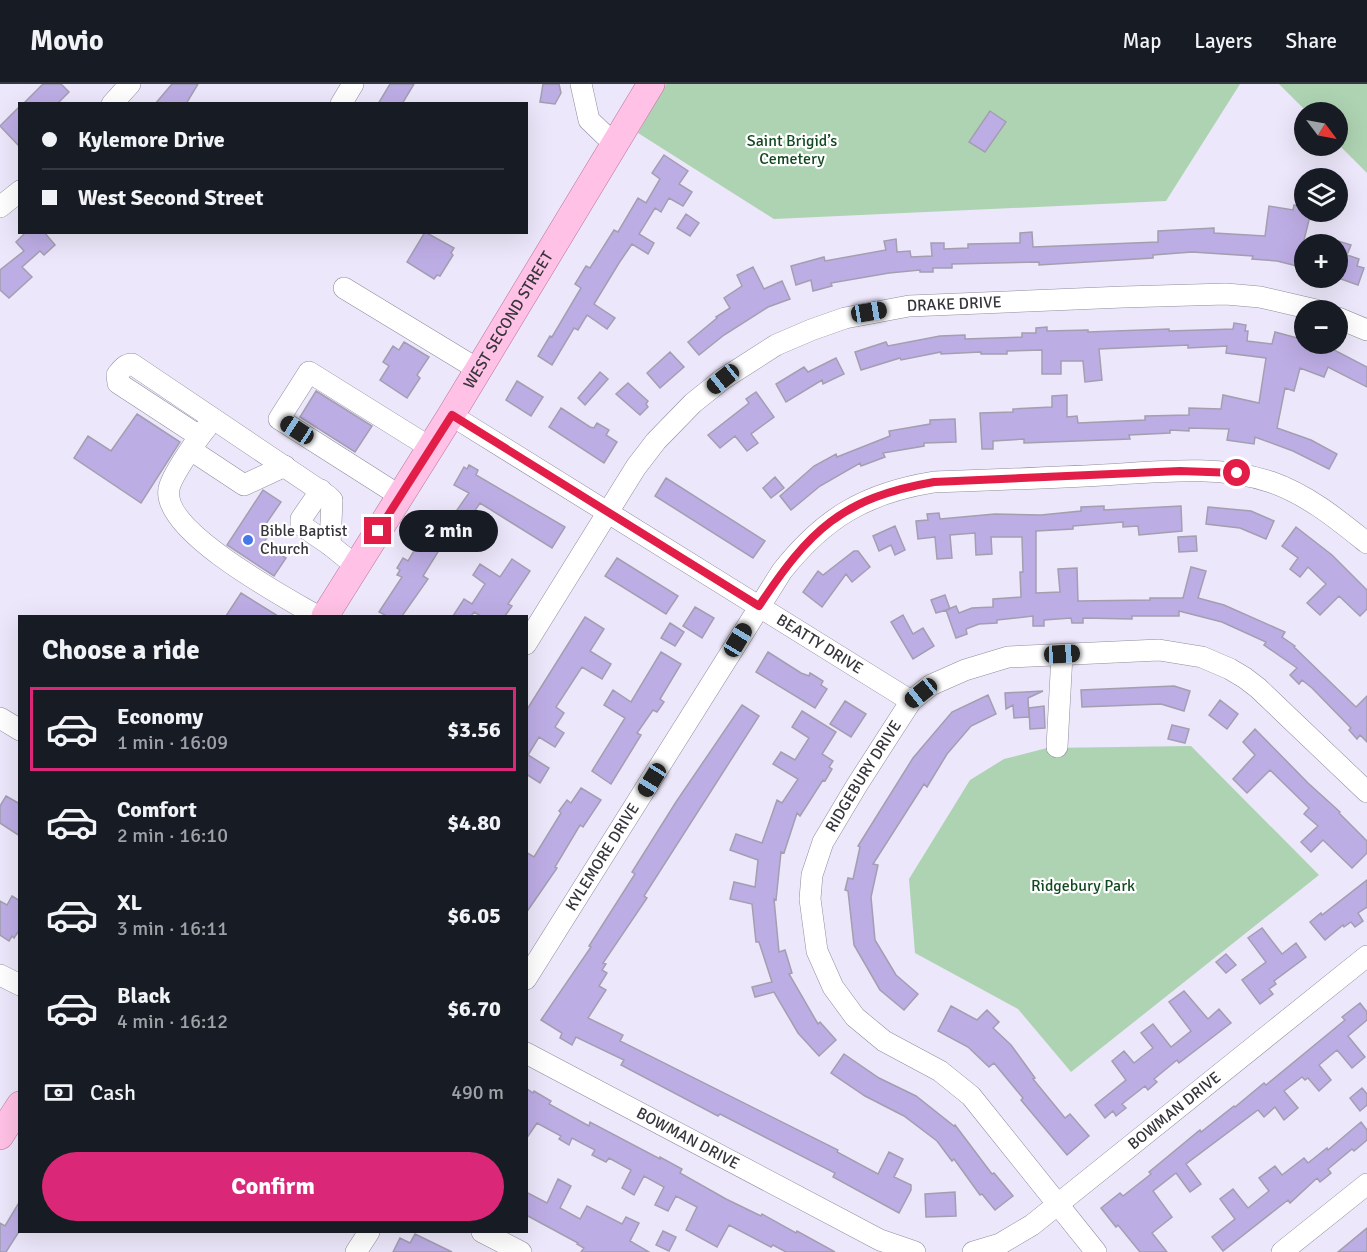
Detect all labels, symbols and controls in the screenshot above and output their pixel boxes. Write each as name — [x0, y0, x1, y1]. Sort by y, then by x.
text: Movio — [30, 24, 104, 58]
text: Map — [1123, 28, 1161, 54]
text: Layers — [1194, 28, 1252, 54]
text: Share — [1285, 28, 1337, 54]
north arrow — [1294, 102, 1348, 156]
map controls — [1294, 102, 1348, 354]
text: Kylemore Drive — [78, 126, 225, 153]
park label: Saint Brigid’s Cemetery — [747, 131, 837, 169]
button: layers — [1294, 168, 1348, 222]
text: West Second Street — [78, 184, 263, 211]
button: + — [1294, 234, 1348, 288]
street label: WEST SECOND STREET — [459, 248, 558, 393]
street label: DRAKE DRIVE — [906, 292, 1002, 316]
car — [850, 300, 888, 324]
button: − — [1294, 300, 1348, 354]
car — [703, 361, 743, 397]
car — [277, 413, 317, 447]
route start — [1223, 459, 1250, 486]
callout: 2 min — [399, 510, 498, 552]
route end — [364, 517, 391, 544]
text: 2 min — [424, 518, 473, 543]
place label: Bible Baptist Church — [260, 521, 348, 559]
marker: Bible Baptist Church — [241, 533, 255, 547]
street label: BEATTY DRIVE — [773, 610, 867, 679]
car — [721, 620, 755, 660]
text: Choose a ride — [42, 634, 200, 667]
car — [1044, 644, 1080, 664]
car — [901, 675, 941, 711]
icon: car — [45, 702, 99, 756]
text: Economy — [117, 703, 203, 730]
text: $3.56 — [447, 716, 501, 743]
street label: RIDGEBURY DRIVE — [821, 717, 906, 836]
text: 1 min · 16:09 — [117, 730, 228, 755]
car — [635, 760, 669, 800]
icon: car — [45, 795, 99, 849]
text: Comfort — [117, 796, 197, 823]
street label: KYLEMORE DRIVE — [561, 799, 644, 915]
text: $4.80 — [447, 809, 501, 836]
text: 2 min · 16:10 — [117, 823, 228, 848]
park label: Ridgebury Park — [1031, 876, 1135, 896]
icon: car — [45, 888, 99, 942]
text: XL — [117, 889, 142, 916]
text: $6.05 — [447, 902, 501, 929]
text: 3 min · 16:11 — [117, 916, 228, 941]
icon: car — [45, 981, 99, 1035]
text: Black — [117, 982, 171, 1009]
text: $6.70 — [447, 995, 501, 1022]
text: 4 min · 16:12 — [117, 1009, 228, 1034]
street label: BOWMAN DRIVE — [1124, 1067, 1225, 1154]
icon: cash — [42, 1076, 75, 1109]
text: Cash — [90, 1079, 136, 1106]
text: 490 m — [451, 1080, 504, 1105]
street label: BOWMAN DRIVE — [633, 1103, 743, 1174]
button: Confirm — [42, 1152, 504, 1221]

